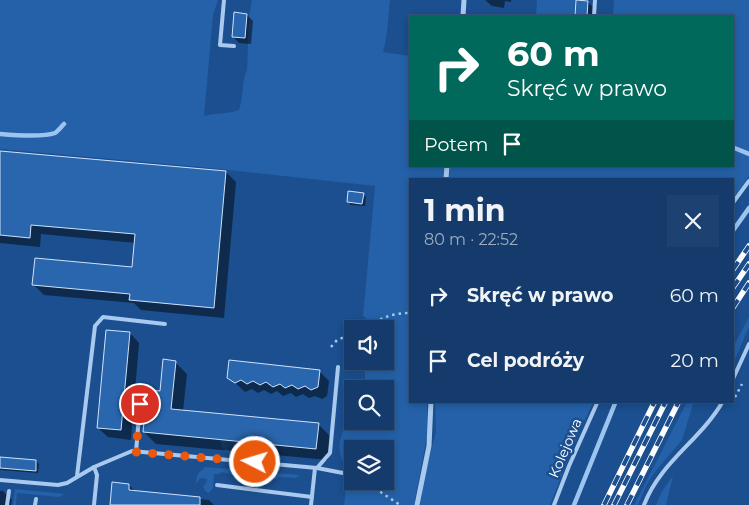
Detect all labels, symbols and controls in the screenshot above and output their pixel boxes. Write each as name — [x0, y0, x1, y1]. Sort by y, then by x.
text: 60 m — [507, 32, 600, 75]
icon: right — [424, 35, 489, 100]
text: Skręć w prawo — [507, 75, 667, 102]
icon: arrive — [498, 130, 526, 158]
text: Potem — [424, 133, 488, 156]
text: 1 min — [424, 192, 505, 229]
button: close — [667, 195, 719, 247]
text: 80 m · 22:52 — [424, 230, 518, 249]
icon: right — [424, 282, 452, 310]
text: Skręć w prawo — [467, 284, 613, 307]
text: 60 m — [670, 284, 719, 307]
map controls — [344, 320, 394, 490]
button: sound — [344, 320, 394, 370]
icon: arrive — [424, 347, 452, 375]
text: Cel podróży — [467, 349, 584, 372]
text: 20 m — [671, 349, 719, 372]
button: search — [344, 380, 394, 430]
pin — [119, 383, 161, 425]
icon: arrive — [126, 390, 154, 418]
street label: Kolejowa — [544, 415, 586, 481]
position arrow — [228, 435, 280, 487]
button: layers — [344, 440, 394, 490]

